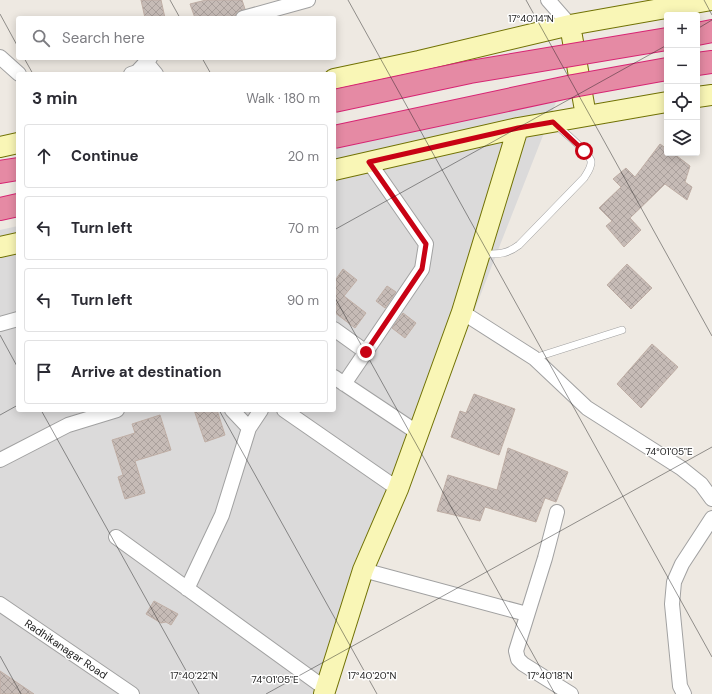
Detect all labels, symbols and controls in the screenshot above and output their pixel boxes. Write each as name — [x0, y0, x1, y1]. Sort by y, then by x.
text: 17°40'14"N — [508, 12, 554, 25]
map controls — [664, 12, 700, 156]
button: + — [664, 12, 700, 48]
search box — [16, 16, 336, 60]
icon: search — [30, 27, 52, 49]
text: Search here — [62, 28, 145, 48]
button: − — [664, 48, 700, 84]
button: locate — [664, 84, 700, 120]
text: 3 min — [32, 87, 77, 109]
text: Walk · 180 m — [246, 90, 320, 107]
button: layers — [664, 120, 700, 156]
route start — [575, 142, 593, 160]
icon: ahead — [33, 145, 55, 167]
text: Continue — [71, 146, 139, 166]
text: 20 m — [288, 148, 319, 165]
icon: left — [33, 217, 55, 239]
text: Turn left — [71, 218, 132, 238]
text: 70 m — [288, 220, 319, 237]
icon: left — [33, 289, 55, 311]
text: Turn left — [71, 290, 132, 310]
text: 90 m — [287, 292, 319, 309]
route end — [357, 343, 375, 361]
icon: arrive — [33, 361, 55, 383]
text: Arrive at destination — [71, 362, 222, 382]
text: 74°01'05"E — [645, 445, 693, 458]
street label: Radhikanagar Road — [22, 616, 110, 682]
text: 17°40'22"N — [170, 669, 218, 682]
text: 17°40'20"N — [348, 669, 396, 682]
text: 17°40'18"N — [527, 669, 573, 682]
text: 74°01'05"E — [251, 673, 299, 686]

